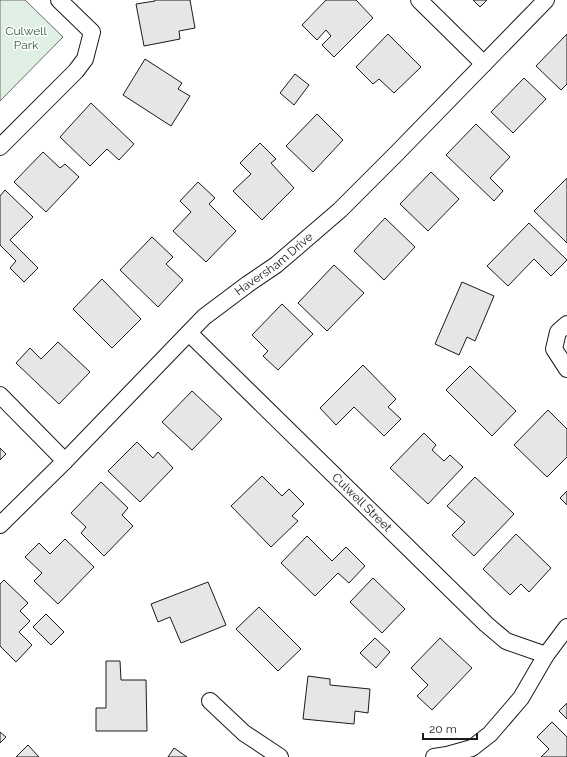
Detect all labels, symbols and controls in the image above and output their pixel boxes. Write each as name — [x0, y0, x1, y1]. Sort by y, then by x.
park label: Culwell Park — [5, 24, 47, 52]
street label: Haversham Drive — [232, 230, 316, 298]
street label: Culwell Street — [329, 470, 394, 535]
scale bar — [423, 715, 477, 741]
text: 20 m — [429, 722, 457, 736]

